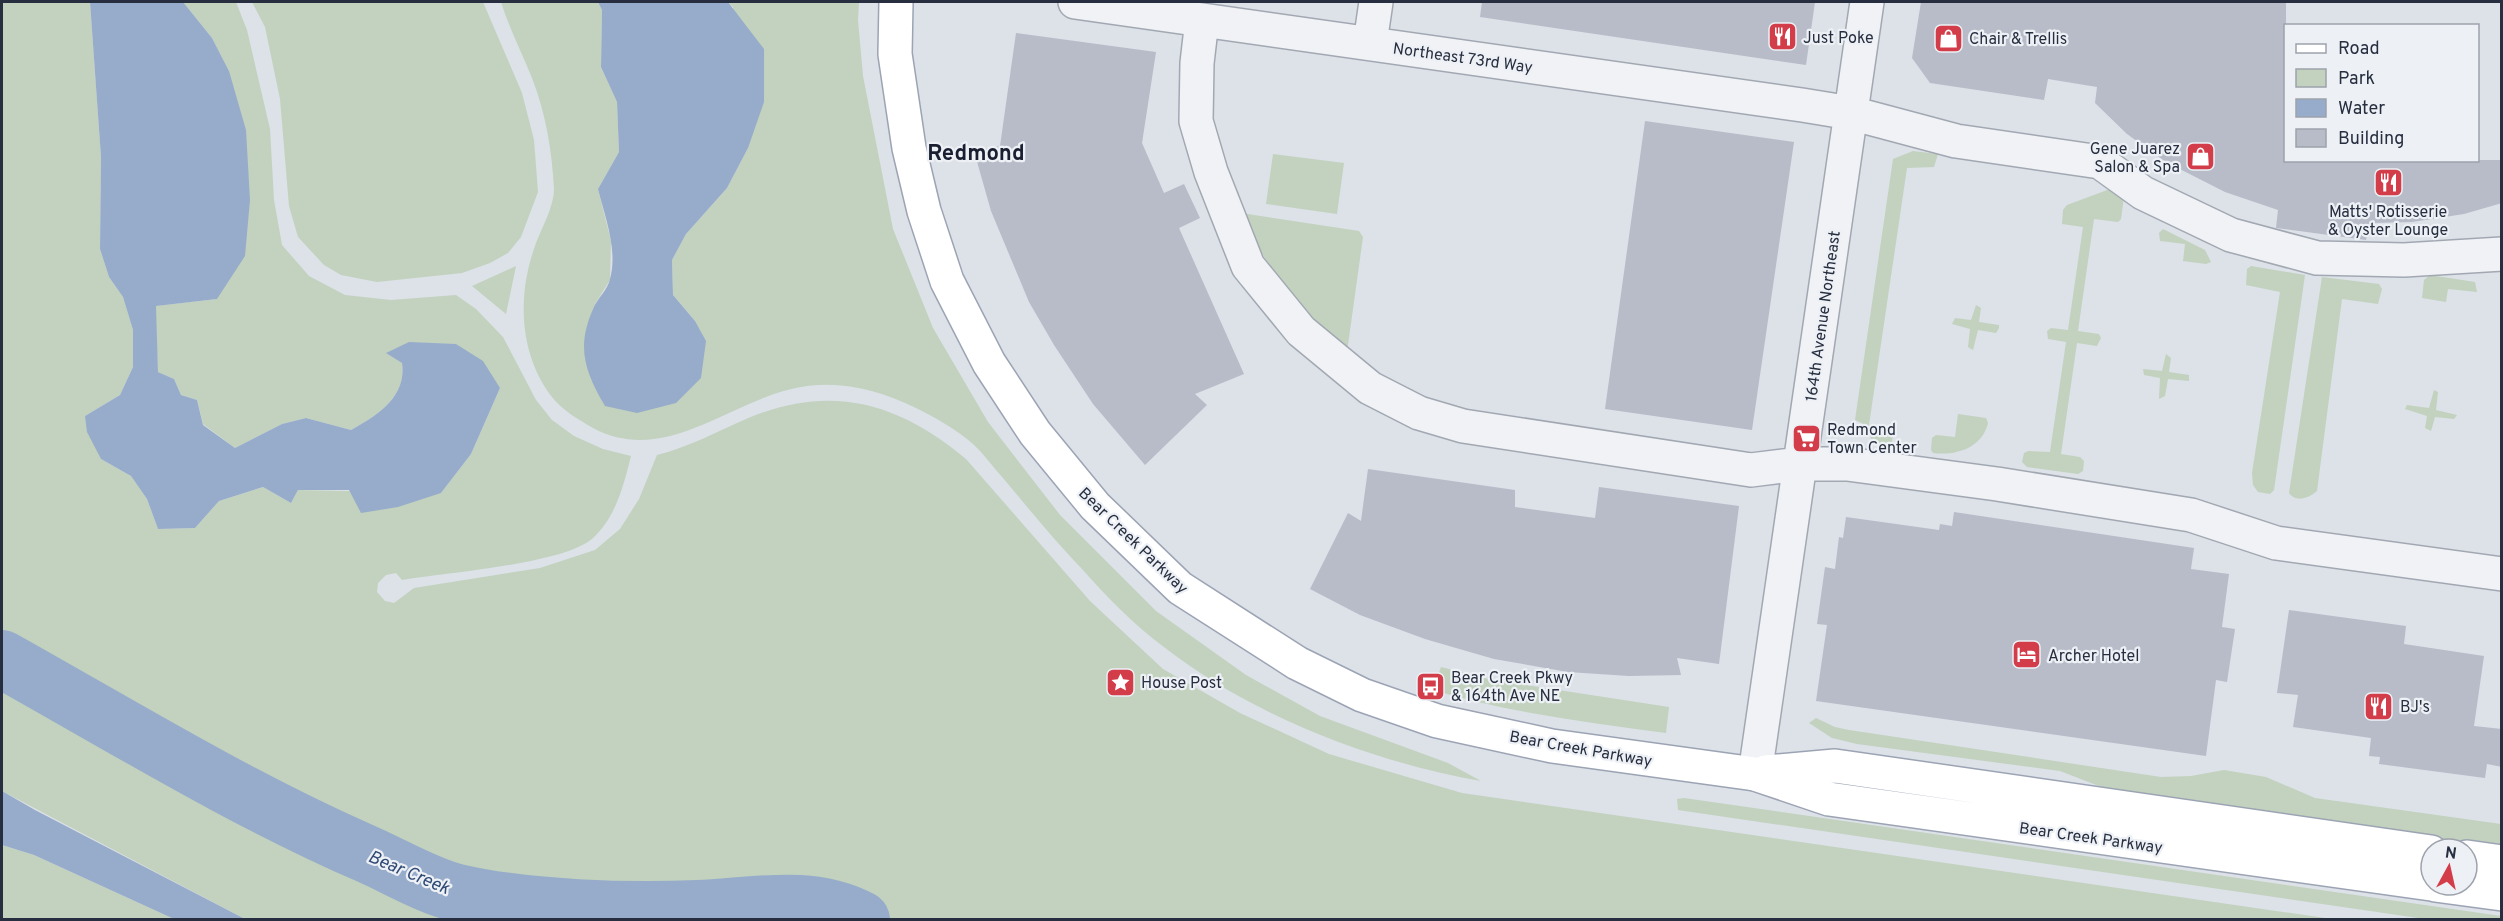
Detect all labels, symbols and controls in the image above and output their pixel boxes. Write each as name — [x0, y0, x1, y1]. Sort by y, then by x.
restaurant icon: Just Poke — [1766, 21, 1798, 53]
shop icon: Chair & Trellis — [1932, 22, 1964, 54]
legend — [2284, 24, 2479, 162]
place label: Just Poke — [1803, 29, 1874, 49]
place label: Chair & Trellis — [1969, 30, 2067, 50]
text: Road — [2338, 38, 2380, 61]
street label: Northeast 73rd Way — [1392, 39, 1534, 79]
text: Park — [2338, 68, 2375, 91]
text: Water — [2338, 98, 2385, 121]
text: Building — [2338, 128, 2404, 151]
place label: Gene Juarez Salon & Spa — [2090, 140, 2180, 178]
district label: Redmond — [927, 141, 1025, 168]
shop icon: Gene Juarez Salon & Spa — [2185, 141, 2217, 173]
restaurant icon: Matts' Rotisserie & Oyster Lounge — [2372, 167, 2404, 199]
place label: Matts' Rotisserie & Oyster Lounge — [2328, 203, 2448, 241]
street label: 164th Avenue Northeast — [1802, 229, 1846, 403]
place label: Redmond Town Center — [1827, 421, 1917, 459]
supermarket icon: Redmond Town Center — [1790, 422, 1822, 454]
street label: Bear Creek Parkway — [1074, 484, 1192, 599]
hotel icon: Archer Hotel — [2011, 639, 2043, 671]
place label: Archer Hotel — [2048, 647, 2139, 667]
place icon: House Post — [1104, 666, 1136, 698]
place label: Bear Creek Pkwy & 164th Ave NE — [1451, 669, 1573, 707]
bus stop icon: Bear Creek Pkwy & 164th Ave NE — [1414, 670, 1446, 702]
place label: House Post — [1141, 674, 1222, 694]
restaurant icon: BJ's — [2363, 690, 2395, 722]
place label: BJ's — [2400, 698, 2430, 718]
street label: Bear Creek Parkway — [1508, 728, 1654, 772]
street label: Bear Creek Parkway — [2018, 819, 2164, 859]
north arrow — [2419, 837, 2479, 897]
text: N — [2444, 843, 2458, 865]
water label: Bear Creek — [364, 846, 453, 901]

